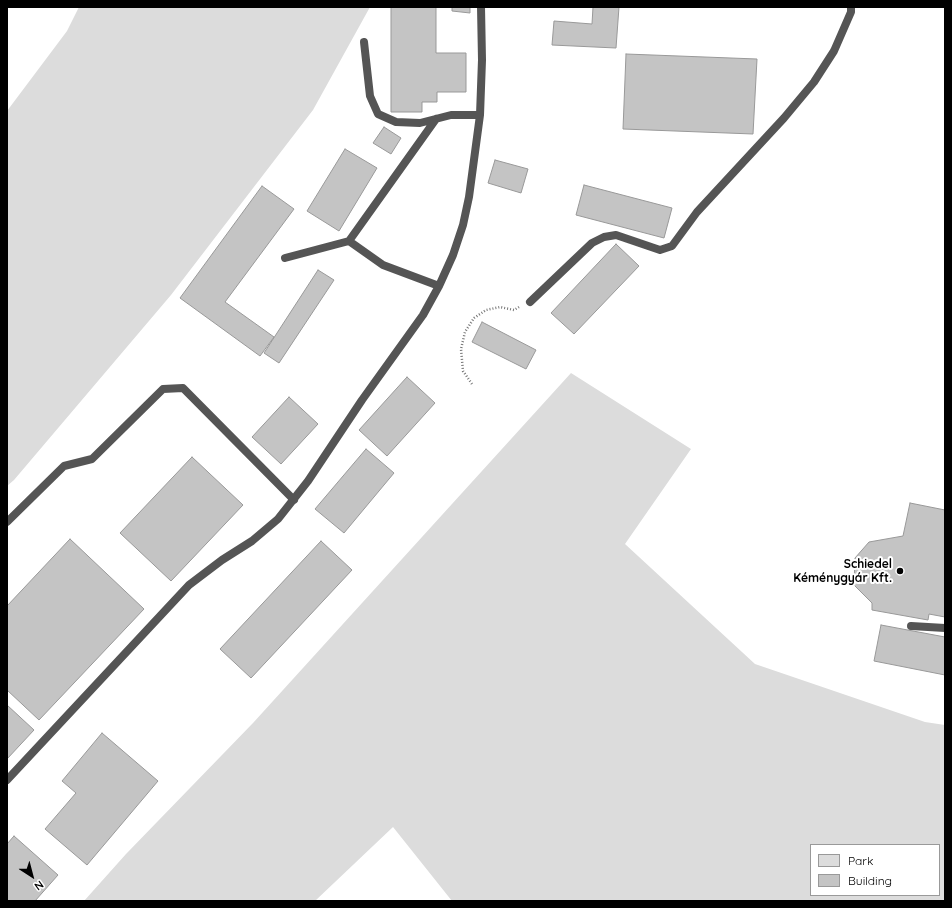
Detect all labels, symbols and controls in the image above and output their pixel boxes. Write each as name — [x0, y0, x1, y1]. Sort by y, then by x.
place label: Schiedel Kéménygyár Kft. — [793, 557, 892, 585]
marker: Schiedel Kéménygyár Kft. — [895, 566, 905, 576]
legend — [810, 844, 940, 896]
text: Park — [848, 853, 873, 868]
north arrow — [12, 856, 52, 896]
text: Building — [848, 873, 892, 888]
text: N — [32, 878, 46, 894]

